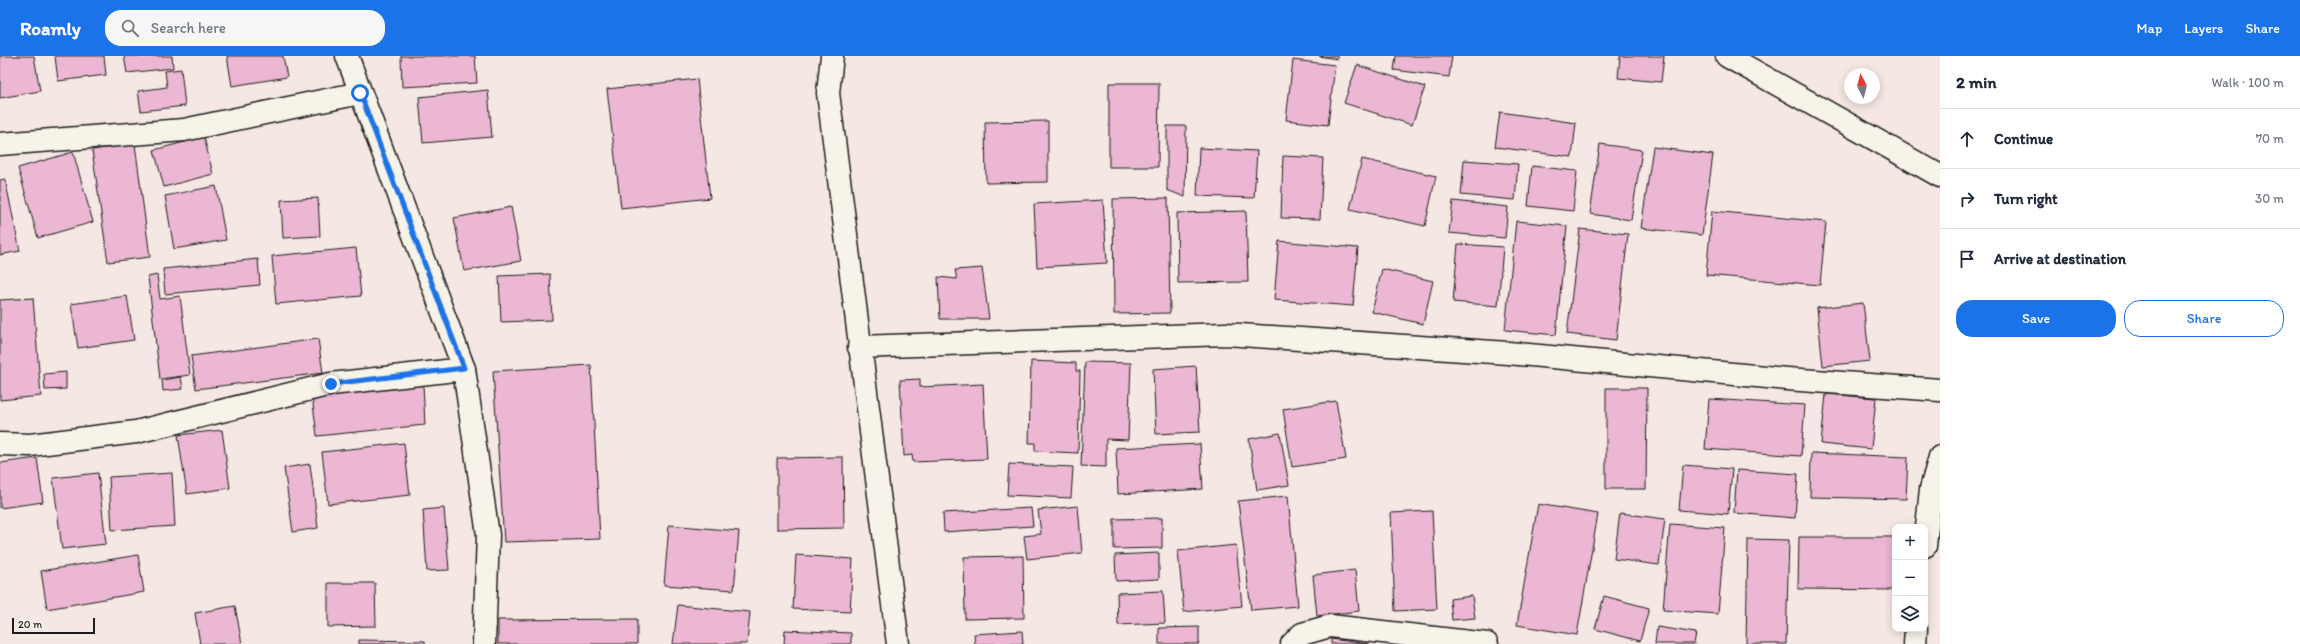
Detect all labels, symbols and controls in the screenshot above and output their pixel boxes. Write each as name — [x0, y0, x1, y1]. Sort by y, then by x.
search box — [105, 10, 385, 46]
text: Roamly — [20, 17, 81, 40]
icon: search — [119, 17, 141, 39]
text: Search here — [151, 19, 226, 37]
text: Map — [2137, 20, 2162, 37]
text: Layers — [2184, 20, 2223, 37]
text: Share — [2245, 20, 2280, 37]
north arrow — [1844, 68, 1880, 104]
text: 2 min — [1956, 72, 1996, 92]
text: Walk · 100 m — [2211, 75, 2284, 90]
route start — [351, 84, 369, 102]
icon: ahead — [1956, 128, 1978, 150]
text: Continue — [1994, 130, 2053, 148]
text: 70 m — [2256, 131, 2284, 146]
icon: right — [1956, 188, 1978, 210]
text: Turn right — [1994, 190, 2058, 208]
text: 30 m — [2255, 191, 2284, 206]
icon: arrive — [1956, 248, 1978, 270]
text: Arrive at destination — [1994, 250, 2126, 268]
button: Save — [1956, 300, 2116, 337]
button: Share — [2124, 300, 2284, 337]
route end — [322, 375, 340, 393]
map controls — [1892, 524, 1928, 632]
button: + — [1892, 524, 1928, 560]
button: − — [1892, 560, 1928, 596]
button: layers — [1892, 596, 1928, 632]
scale bar — [12, 616, 95, 635]
text: 20 m — [18, 618, 42, 631]

